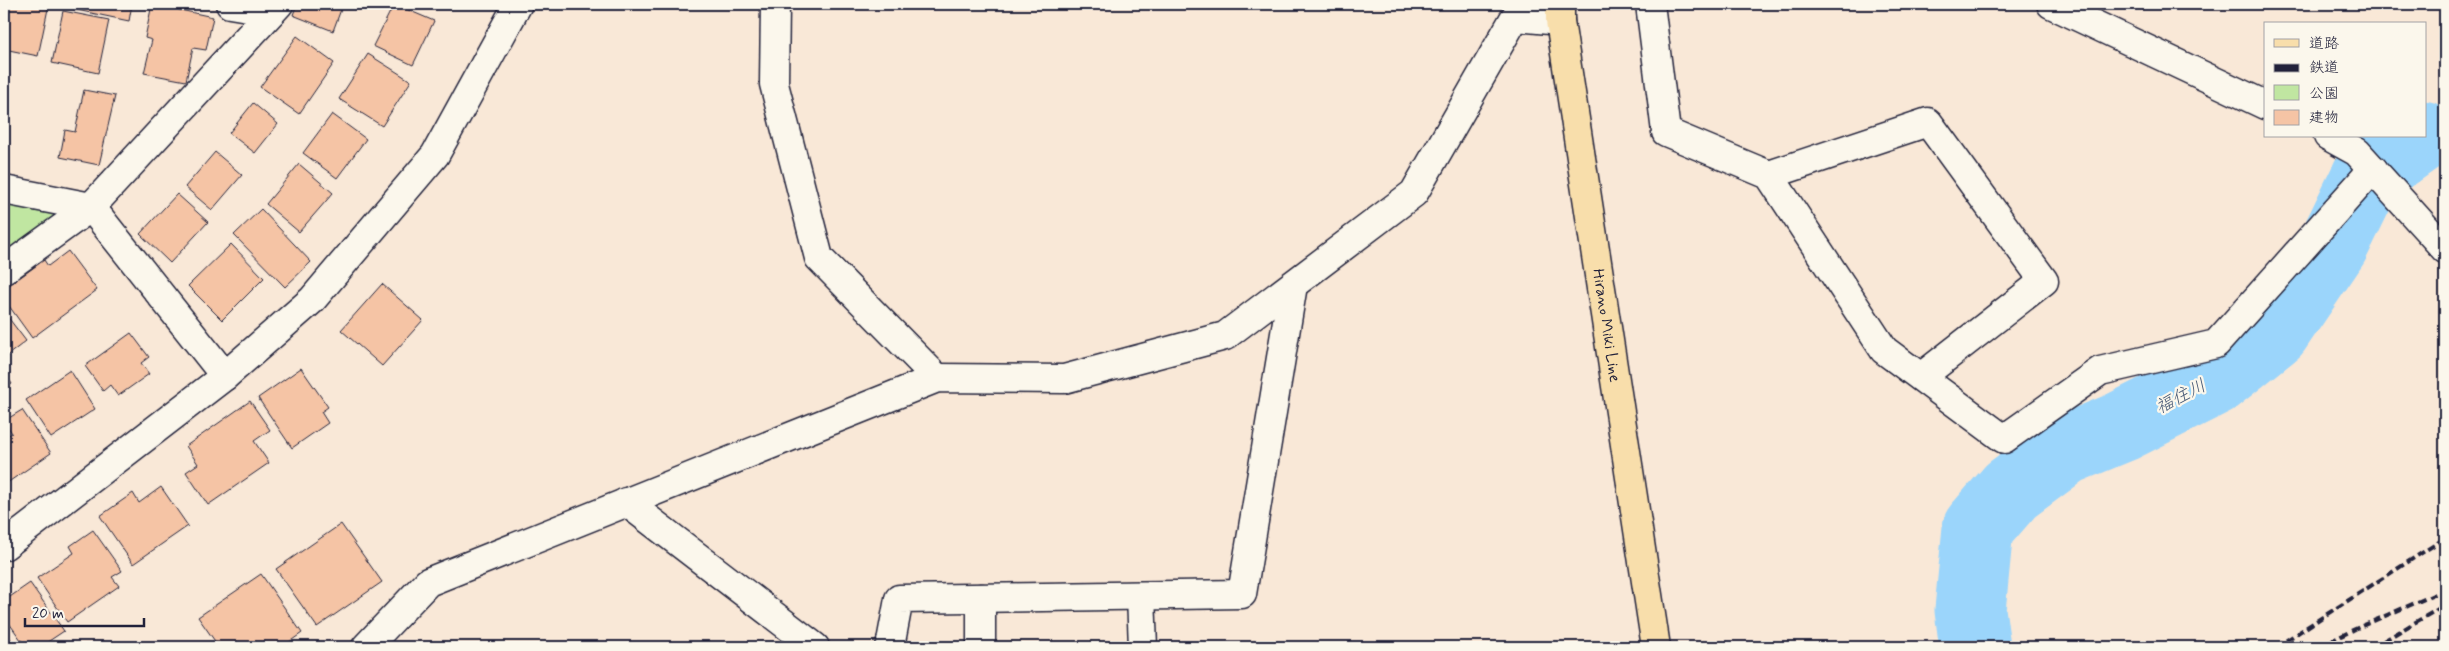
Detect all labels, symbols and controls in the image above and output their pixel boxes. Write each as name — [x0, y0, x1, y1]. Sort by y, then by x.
legend — [2264, 22, 2426, 138]
text: 道路 — [2309, 34, 2339, 54]
text: 鉄道 — [2309, 58, 2339, 78]
text: 公園 — [2309, 84, 2339, 104]
text: 建物 — [2309, 108, 2339, 128]
street label: Hirano Miki Line — [1588, 267, 1626, 384]
water label: 福住川 — [2151, 374, 2211, 420]
scale bar — [25, 596, 144, 628]
text: 20 m — [32, 604, 64, 624]

